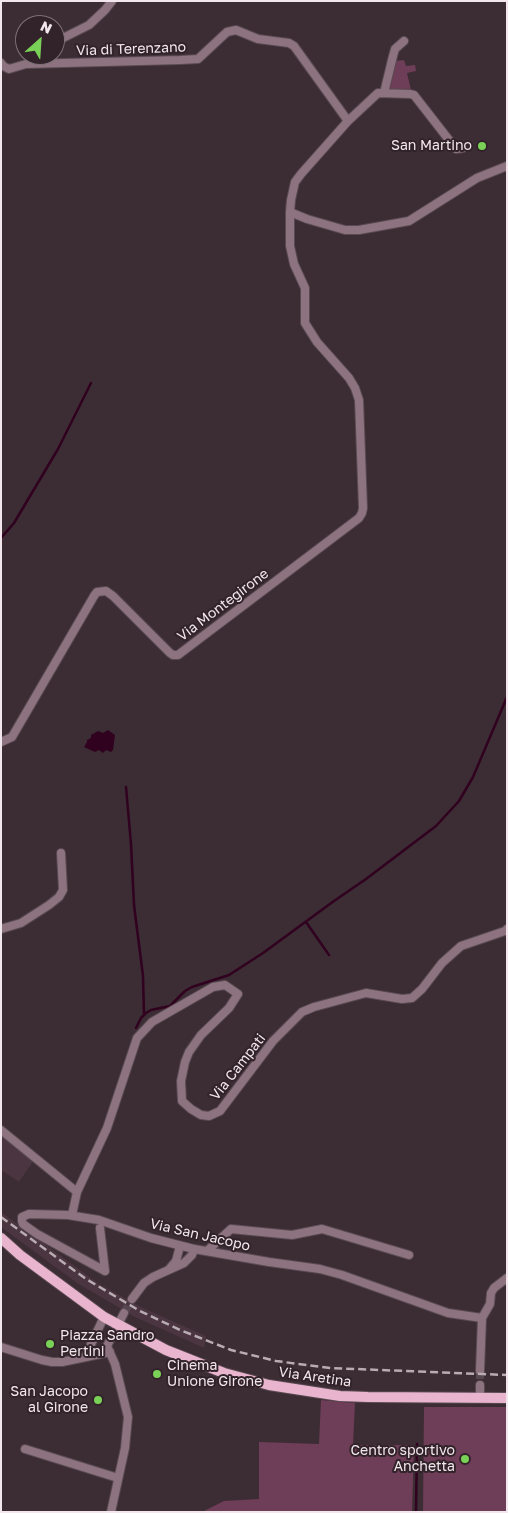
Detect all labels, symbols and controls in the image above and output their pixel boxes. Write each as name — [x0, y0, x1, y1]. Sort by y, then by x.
north arrow — [15, 15, 65, 65]
text: N — [38, 17, 55, 37]
street label: Via di Terenzano — [76, 39, 186, 59]
place label: San Martino — [391, 138, 472, 154]
marker: San Martino — [476, 140, 488, 152]
street label: Via Montegirone — [174, 565, 272, 645]
street label: Via Campati — [207, 1030, 269, 1104]
street label: Via San Jacopo — [148, 1215, 252, 1255]
place label: Piazza Sandro Pertini — [60, 1328, 154, 1360]
marker: Piazza Sandro Pertini — [44, 1338, 56, 1350]
place label: Cinema Unione Girone — [167, 1358, 262, 1390]
street label: Via Aretina — [278, 1364, 352, 1390]
marker: Cinema Unione Girone — [151, 1368, 163, 1380]
place label: San Jacopo al Girone — [10, 1384, 88, 1416]
marker: San Jacopo al Girone — [92, 1394, 104, 1406]
place label: Centro sportivo Anchetta — [351, 1443, 455, 1475]
marker: Centro sportivo Anchetta — [459, 1453, 471, 1465]

